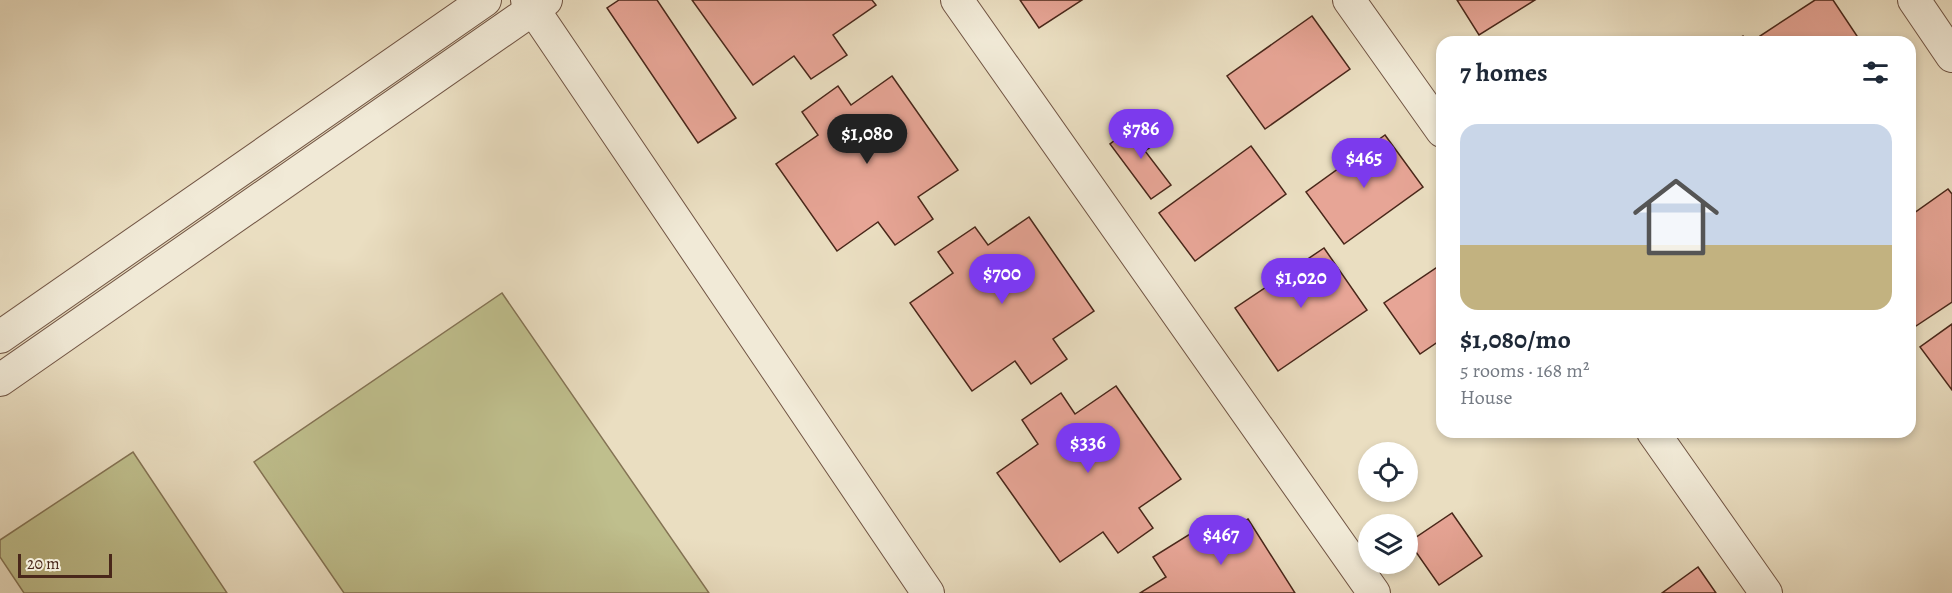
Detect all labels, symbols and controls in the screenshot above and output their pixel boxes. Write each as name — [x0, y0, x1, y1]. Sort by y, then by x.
text: 7 homes — [1460, 55, 1548, 90]
icon: filters — [1859, 56, 1892, 89]
pin: $786 — [1105, 109, 1177, 160]
pin: $1,080 — [818, 114, 916, 165]
text: $786 — [1123, 115, 1159, 142]
text: $1,080 — [841, 120, 893, 147]
pin: $465 — [1328, 138, 1400, 189]
text: $465 — [1346, 144, 1382, 171]
icon: home — [1622, 163, 1730, 271]
pin: $700 — [966, 254, 1038, 305]
pin: $1,020 — [1252, 258, 1350, 309]
text: $700 — [983, 260, 1021, 287]
text: $1,020 — [1275, 264, 1327, 291]
text: $1,080/mo — [1460, 322, 1571, 357]
text: 5 rooms · 168 m² — [1460, 357, 1589, 384]
text: House — [1460, 384, 1512, 411]
pin: $336 — [1052, 423, 1124, 474]
text: $336 — [1070, 429, 1106, 456]
map controls — [1358, 442, 1418, 574]
button: locate — [1358, 442, 1418, 502]
button: layers — [1358, 514, 1418, 574]
pin: $467 — [1185, 515, 1257, 566]
text: $467 — [1203, 521, 1239, 548]
scale bar — [18, 551, 112, 578]
text: 20 m — [27, 553, 60, 575]

